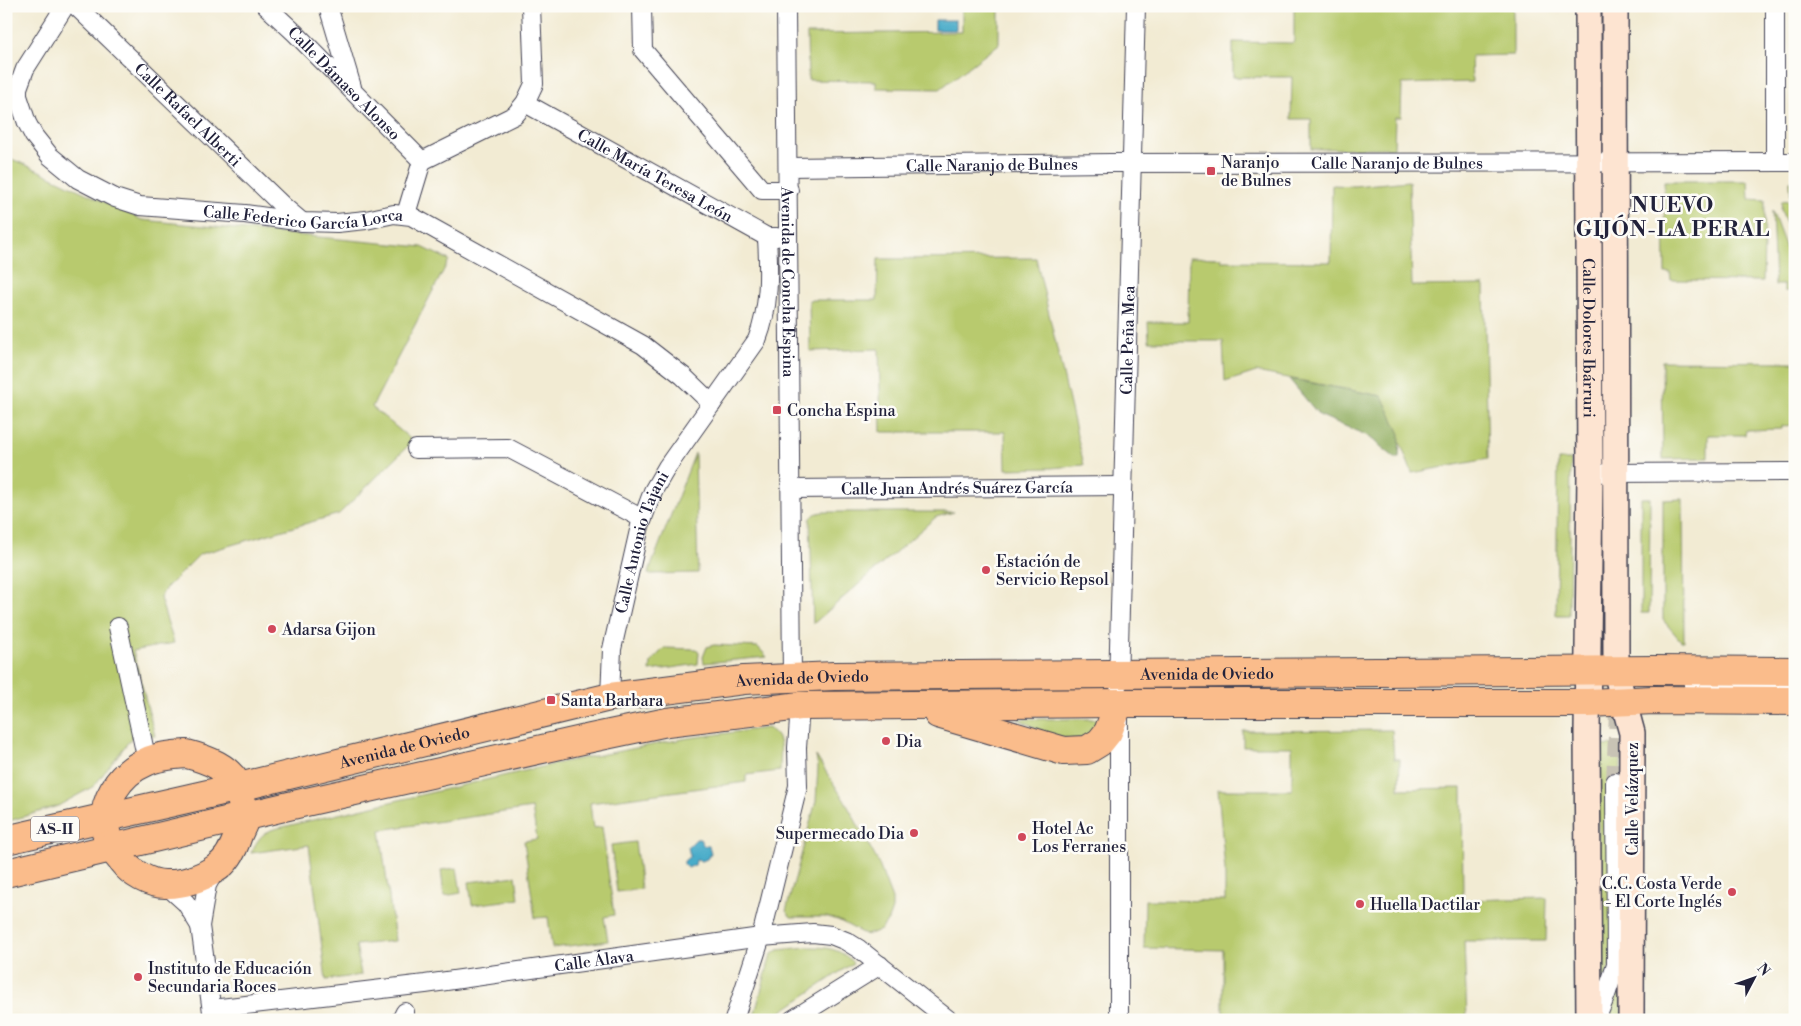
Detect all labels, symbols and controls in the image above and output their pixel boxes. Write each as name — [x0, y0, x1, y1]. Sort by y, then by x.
street label: Calle Dámaso Alonso — [283, 22, 405, 145]
street label: Calle Rafael Alberti — [130, 59, 245, 171]
street label: Calle María Teresa León — [574, 125, 736, 227]
place label: Naranjo de Bulnes — [1221, 153, 1291, 191]
street label: Calle Naranjo de Bulnes — [1311, 153, 1483, 174]
street label: Calle Naranjo de Bulnes — [906, 154, 1078, 177]
marker: Naranjo de Bulnes — [1205, 165, 1217, 177]
street label: Avenida de Concha Espina — [777, 186, 798, 378]
district label: NUEVO GIJÓN-LA PERAL — [1576, 193, 1770, 243]
street label: Calle Federico García Lorca — [202, 202, 405, 234]
street label: Calle Dolores Ibárruri — [1578, 258, 1599, 418]
street label: Calle Peña Mea — [1117, 284, 1140, 395]
place label: Concha Espina — [787, 401, 897, 421]
marker: Concha Espina — [771, 404, 783, 416]
street label: Calle Antonio Tajani — [611, 468, 673, 616]
street label: Calle Juan Andrés Suárez García — [841, 477, 1074, 500]
place label: Estación de Servicio Repsol — [996, 552, 1109, 590]
marker: Estación de Servicio Repsol — [980, 564, 992, 576]
place label: Adarsa Gijon — [281, 620, 376, 640]
marker: Adarsa Gijon — [266, 623, 278, 635]
street label: Avenida de Oviedo — [1139, 664, 1274, 685]
street label: Avenida de Oviedo — [733, 667, 869, 692]
place label: Santa Barbara — [561, 691, 664, 711]
marker: Santa Barbara — [545, 694, 557, 706]
street label: Avenida de Oviedo — [336, 722, 472, 774]
place label: Dia — [896, 732, 923, 752]
marker: Dia — [880, 735, 892, 747]
street label: Calle Velázquez — [1623, 742, 1643, 856]
road number: AS-II — [31, 816, 79, 842]
place label: Hotel Ac Los Ferranes — [1032, 819, 1126, 857]
place label: Supermecado Dia — [776, 824, 905, 844]
marker: Supermecado Dia — [908, 827, 920, 839]
marker: Hotel Ac Los Ferranes — [1016, 831, 1028, 843]
place label: C.C. Costa Verde - El Corte Inglés — [1602, 874, 1722, 912]
marker: C.C. Costa Verde - El Corte Inglés — [1726, 886, 1738, 898]
place label: Huella Dactilar — [1370, 895, 1480, 915]
marker: Huella Dactilar — [1354, 898, 1366, 910]
street label: Calle Álava — [553, 946, 636, 977]
north arrow — [1728, 954, 1778, 1004]
place label: Instituto de Educación Secundaria Roces — [148, 959, 312, 997]
text: N — [1753, 960, 1773, 980]
marker: Instituto de Educación Secundaria Roces — [132, 971, 144, 983]

